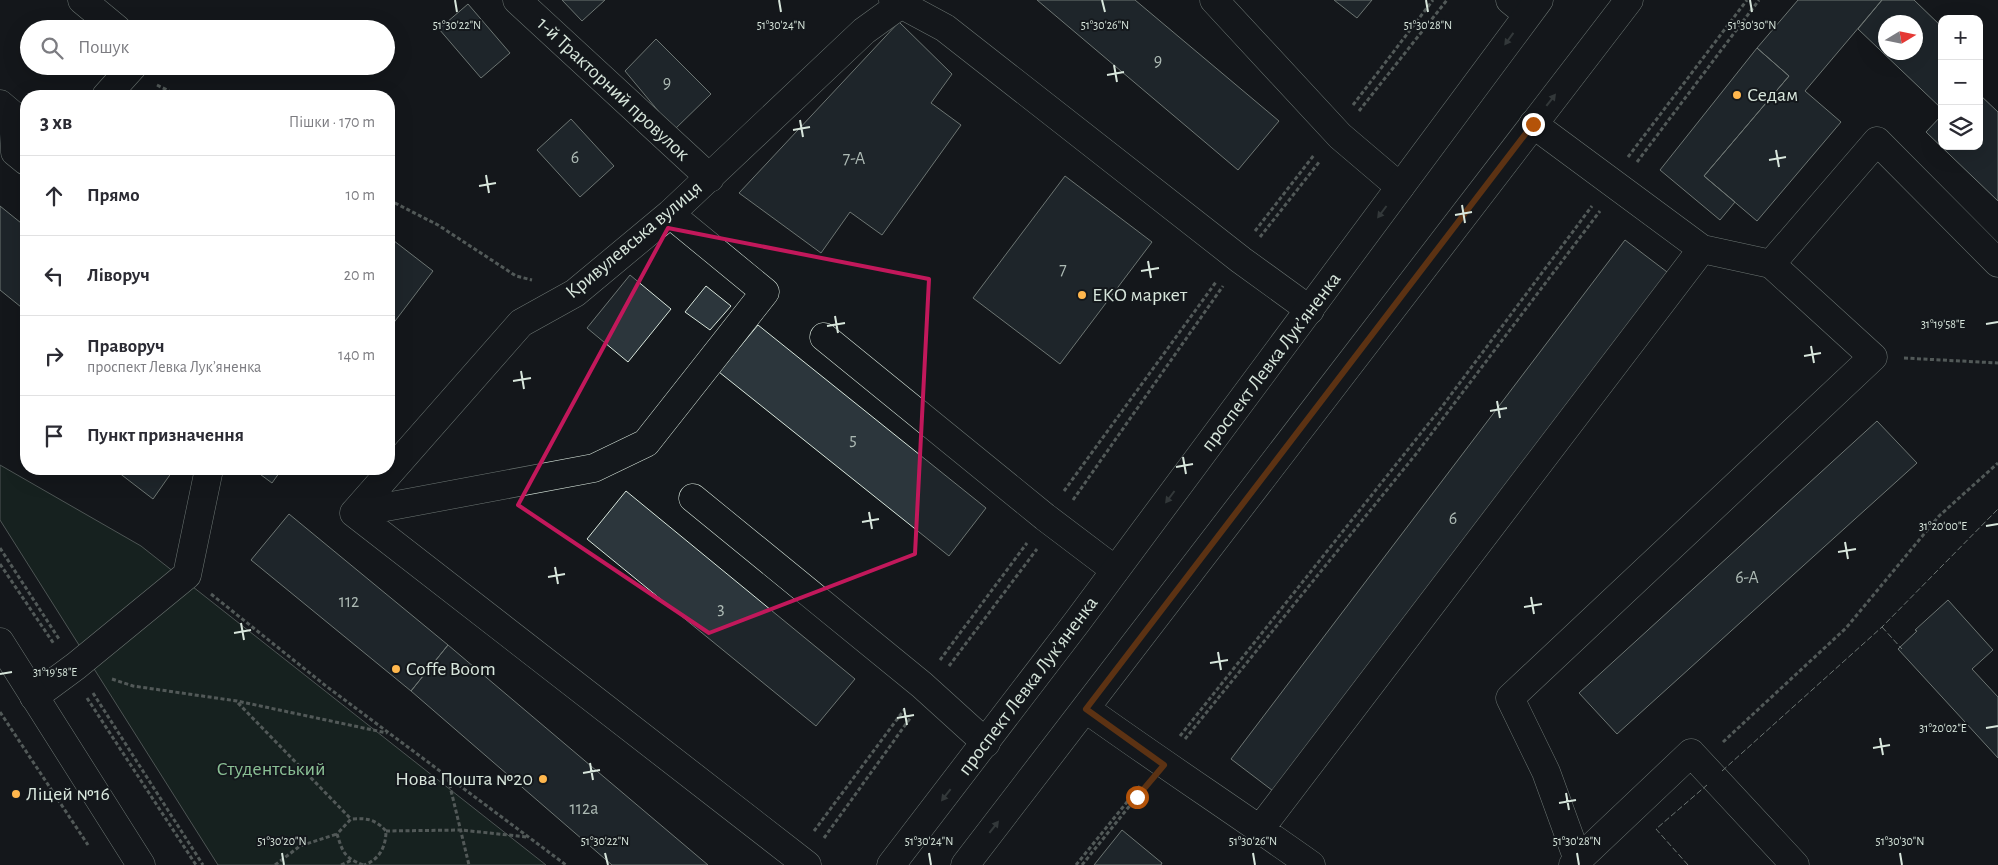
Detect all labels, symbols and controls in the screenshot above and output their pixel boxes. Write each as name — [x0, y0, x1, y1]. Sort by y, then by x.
street label: 1-й Тракторний провулок — [533, 13, 693, 165]
north arrow — [1878, 15, 1923, 60]
map controls — [1938, 15, 1983, 150]
button: + — [1938, 15, 1983, 60]
text: 51°30'22"N — [433, 19, 481, 31]
text: 51°30'24"N — [757, 19, 805, 31]
text: 51°30'26"N — [1081, 19, 1129, 31]
text: 51°30'28"N — [1404, 19, 1452, 31]
text: 51°30'30"N — [1728, 19, 1776, 31]
search box — [20, 20, 395, 75]
one-way arrow — [1504, 32, 1514, 46]
icon: search — [38, 34, 66, 62]
text: Пошук — [78, 38, 129, 57]
house number: 9 — [1154, 52, 1162, 70]
button: − — [1938, 60, 1983, 105]
house number: 9 — [663, 74, 671, 92]
place label: Седам — [1747, 85, 1798, 105]
marker: Седам — [1731, 89, 1743, 101]
one-way arrow — [1546, 93, 1556, 107]
button: layers — [1938, 105, 1983, 150]
text: 3 хв — [40, 112, 72, 133]
route end — [1522, 113, 1545, 136]
text: Пішки · 170 m — [289, 114, 375, 130]
house number: 6 — [571, 149, 579, 167]
house number: 7-А — [843, 150, 866, 168]
street label: Кривулевська вулиця — [562, 177, 706, 303]
icon: ahead — [40, 182, 68, 210]
text: Прямо — [87, 186, 140, 205]
text: 10 m — [346, 187, 375, 203]
one-way arrow — [1377, 205, 1387, 219]
house number: 7 — [1059, 261, 1067, 279]
icon: left — [40, 262, 68, 290]
text: Ліворуч — [87, 266, 150, 285]
text: 20 m — [344, 267, 375, 283]
street label: проспект Левка Лукʼяненка — [1197, 269, 1345, 455]
place label: ЕКО маркет — [1092, 285, 1188, 305]
marker: ЕКО маркет — [1076, 289, 1088, 301]
text: 31°19'58"E — [1921, 318, 1965, 330]
text: Праворуч — [87, 337, 165, 356]
icon: right — [40, 342, 68, 370]
text: 140 m — [338, 347, 375, 363]
text: проспект Левка Лукʼяненка — [87, 359, 261, 375]
icon: arrive — [40, 422, 68, 450]
text: Пункт призначення — [87, 426, 244, 445]
house number: 5 — [849, 431, 857, 449]
one-way arrow — [1165, 490, 1175, 504]
house number: 6 — [1449, 510, 1457, 528]
text: 31°20'00"E — [1919, 520, 1967, 532]
house number: 6-А — [1735, 569, 1759, 587]
house number: 112 — [339, 593, 359, 611]
street label: проспект Левка Лукʼяненка — [954, 593, 1102, 779]
house number: 3 — [717, 600, 725, 618]
place label: Coffe Boom — [406, 659, 496, 679]
marker: Coffe Boom — [390, 663, 402, 675]
text: 31°19'58"E — [33, 666, 77, 678]
text: 31°20'02"E — [1919, 722, 1967, 734]
park label: Студентський — [216, 759, 326, 779]
place label: Нова Пошта №20 — [395, 769, 533, 789]
marker: Нова Пошта №20 — [537, 773, 549, 785]
place label: Ліцей №16 — [26, 784, 110, 804]
route start — [1126, 786, 1149, 809]
marker: Ліцей №16 — [10, 788, 22, 800]
one-way arrow — [941, 788, 951, 802]
house number: 112а — [570, 800, 598, 818]
one-way arrow — [989, 820, 1000, 833]
text: 51°30'20"N — [257, 835, 307, 847]
text: 51°30'22"N — [581, 835, 629, 847]
text: 51°30'24"N — [905, 835, 953, 847]
text: 51°30'26"N — [1229, 835, 1277, 847]
text: 51°30'28"N — [1553, 835, 1601, 847]
text: 51°30'30"N — [1876, 835, 1924, 847]

